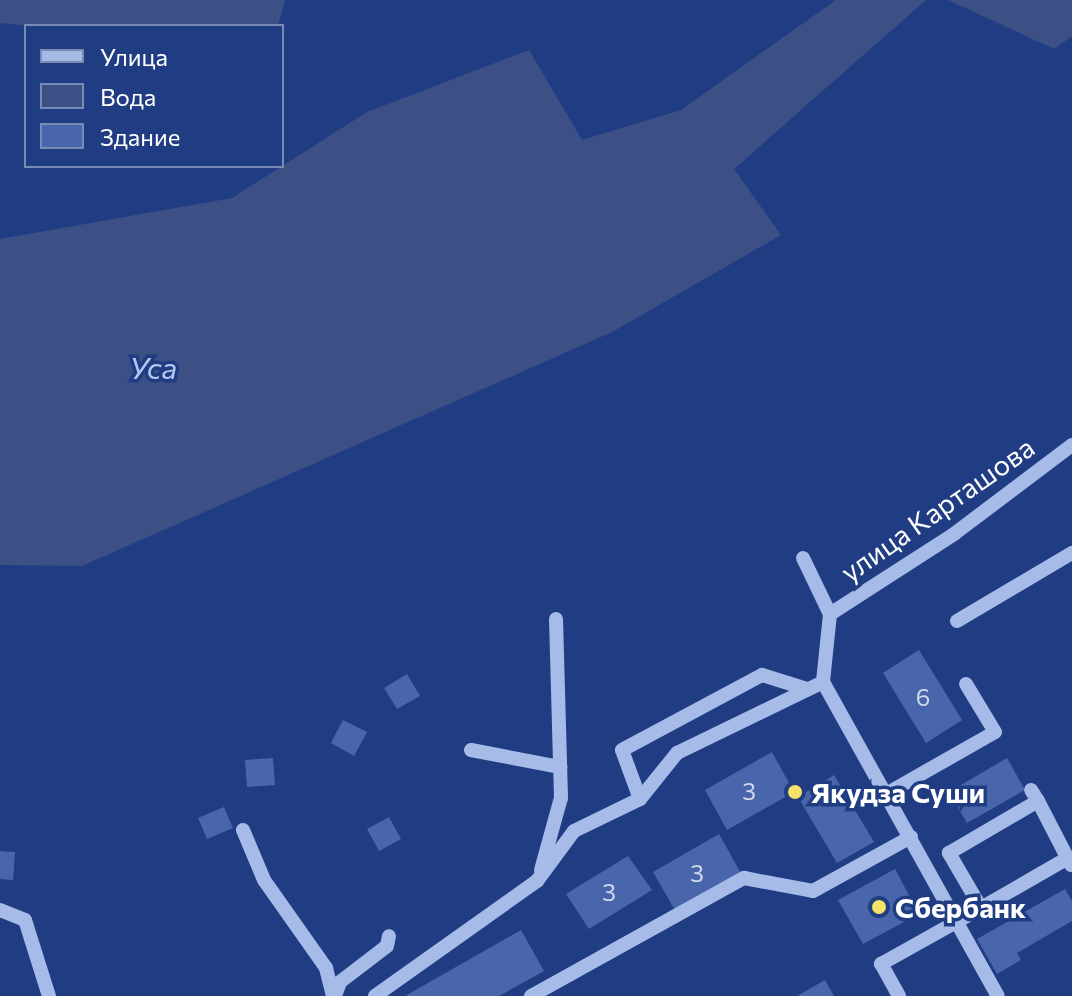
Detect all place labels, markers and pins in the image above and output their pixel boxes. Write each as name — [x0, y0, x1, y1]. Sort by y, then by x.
place label: Якудза Суши — [811, 775, 985, 809]
marker: Якудза Суши — [786, 783, 804, 801]
place label: Сбербанк — [895, 890, 1026, 924]
marker: Сбербанк — [870, 898, 888, 916]

